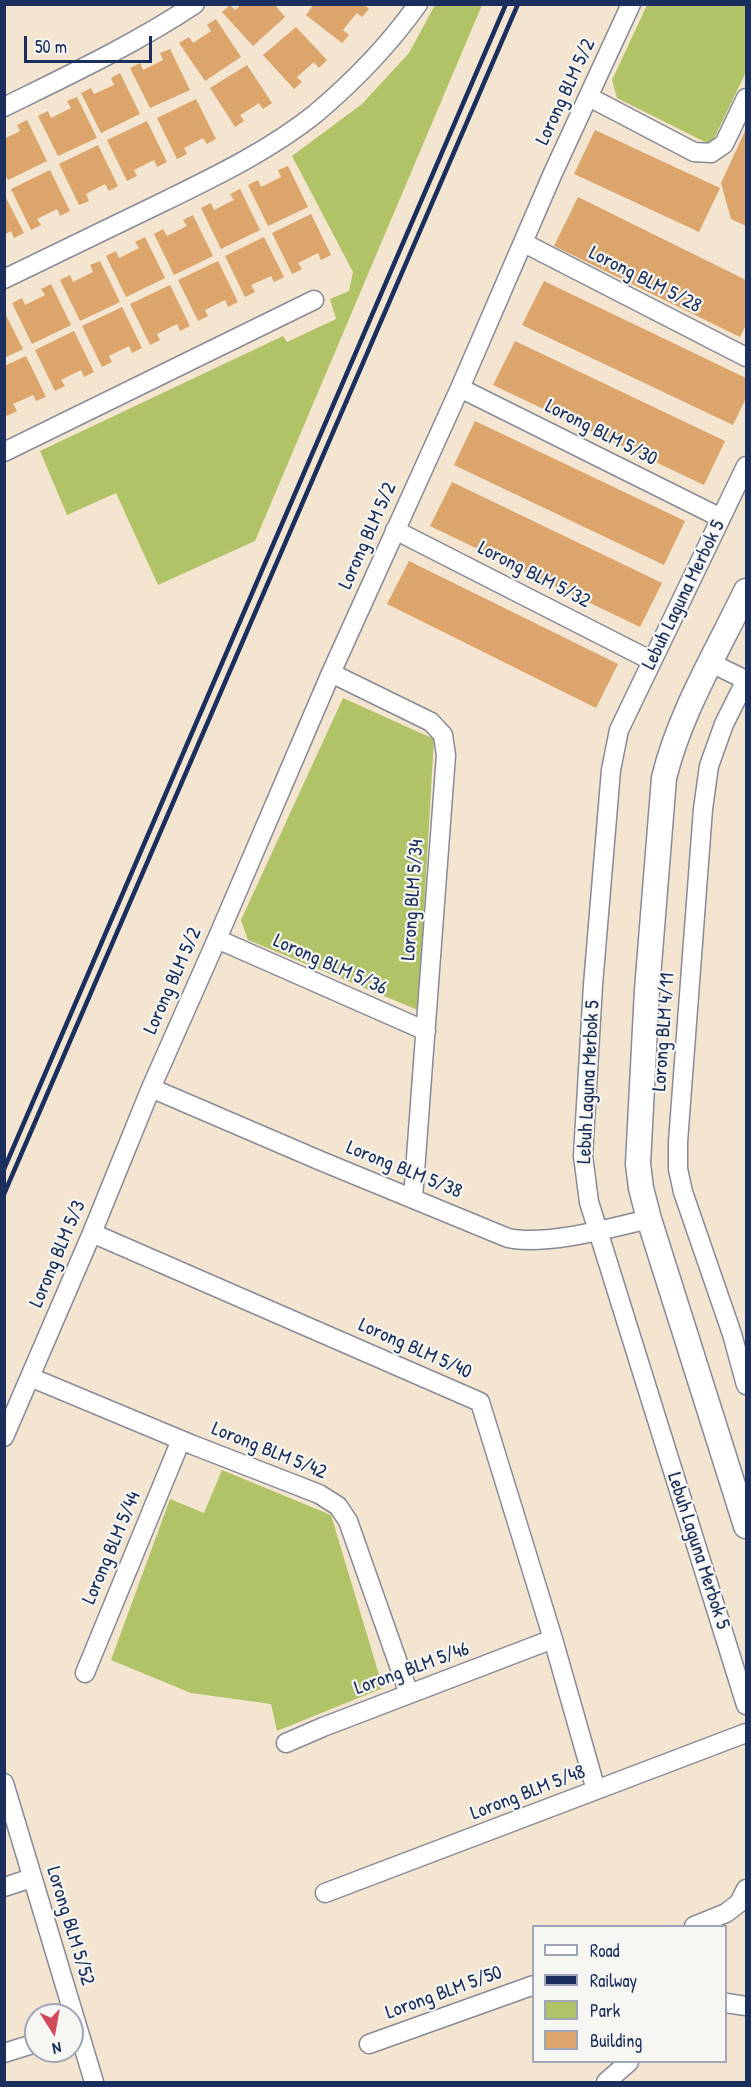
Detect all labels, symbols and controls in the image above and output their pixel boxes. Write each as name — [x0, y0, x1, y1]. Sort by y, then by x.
scale bar — [27, 24, 154, 62]
text: 50 m — [35, 34, 67, 59]
street label: Lorong BLM 5/2 — [531, 35, 601, 149]
street label: Lorong BLM 5/28 — [585, 241, 705, 319]
street label: Lorong BLM 5/30 — [541, 394, 661, 472]
street label: Lorong BLM 5/2 — [334, 479, 402, 593]
street label: Lebuh Laguna Merbok 5 — [637, 516, 731, 674]
street label: Lorong BLM 5/32 — [474, 536, 594, 614]
street label: Lorong BLM 5/34 — [397, 839, 429, 961]
street label: Lorong BLM 5/2 — [139, 924, 207, 1038]
street label: Lorong BLM 5/36 — [270, 929, 390, 1001]
street label: Lorong BLM 4/11 — [648, 972, 680, 1092]
street label: Lebuh Laguna Merbok 5 — [573, 1000, 605, 1164]
street label: Lorong BLM 5/38 — [343, 1136, 465, 1204]
street label: Lorong BLM 5/3 — [25, 1197, 91, 1311]
street label: Lorong BLM 5/40 — [355, 1313, 475, 1385]
street label: Lorong BLM 5/42 — [208, 1417, 330, 1485]
street label: Lebuh Laguna Merbok 5 — [661, 1470, 735, 1632]
street label: Lorong BLM 5/44 — [78, 1488, 146, 1608]
street label: Lorong BLM 5/46 — [351, 1637, 473, 1701]
street label: Lorong BLM 5/48 — [467, 1760, 589, 1826]
street label: Lorong BLM 5/52 — [41, 1864, 99, 1988]
legend — [532, 1925, 727, 2063]
text: Road — [590, 1938, 620, 1963]
street label: Lorong BLM 5/50 — [382, 1961, 506, 2025]
text: Railway — [590, 1968, 637, 1993]
text: Park — [590, 1998, 620, 2023]
north arrow — [24, 2003, 84, 2063]
text: Building — [590, 2028, 642, 2053]
text: N — [51, 2037, 63, 2060]

